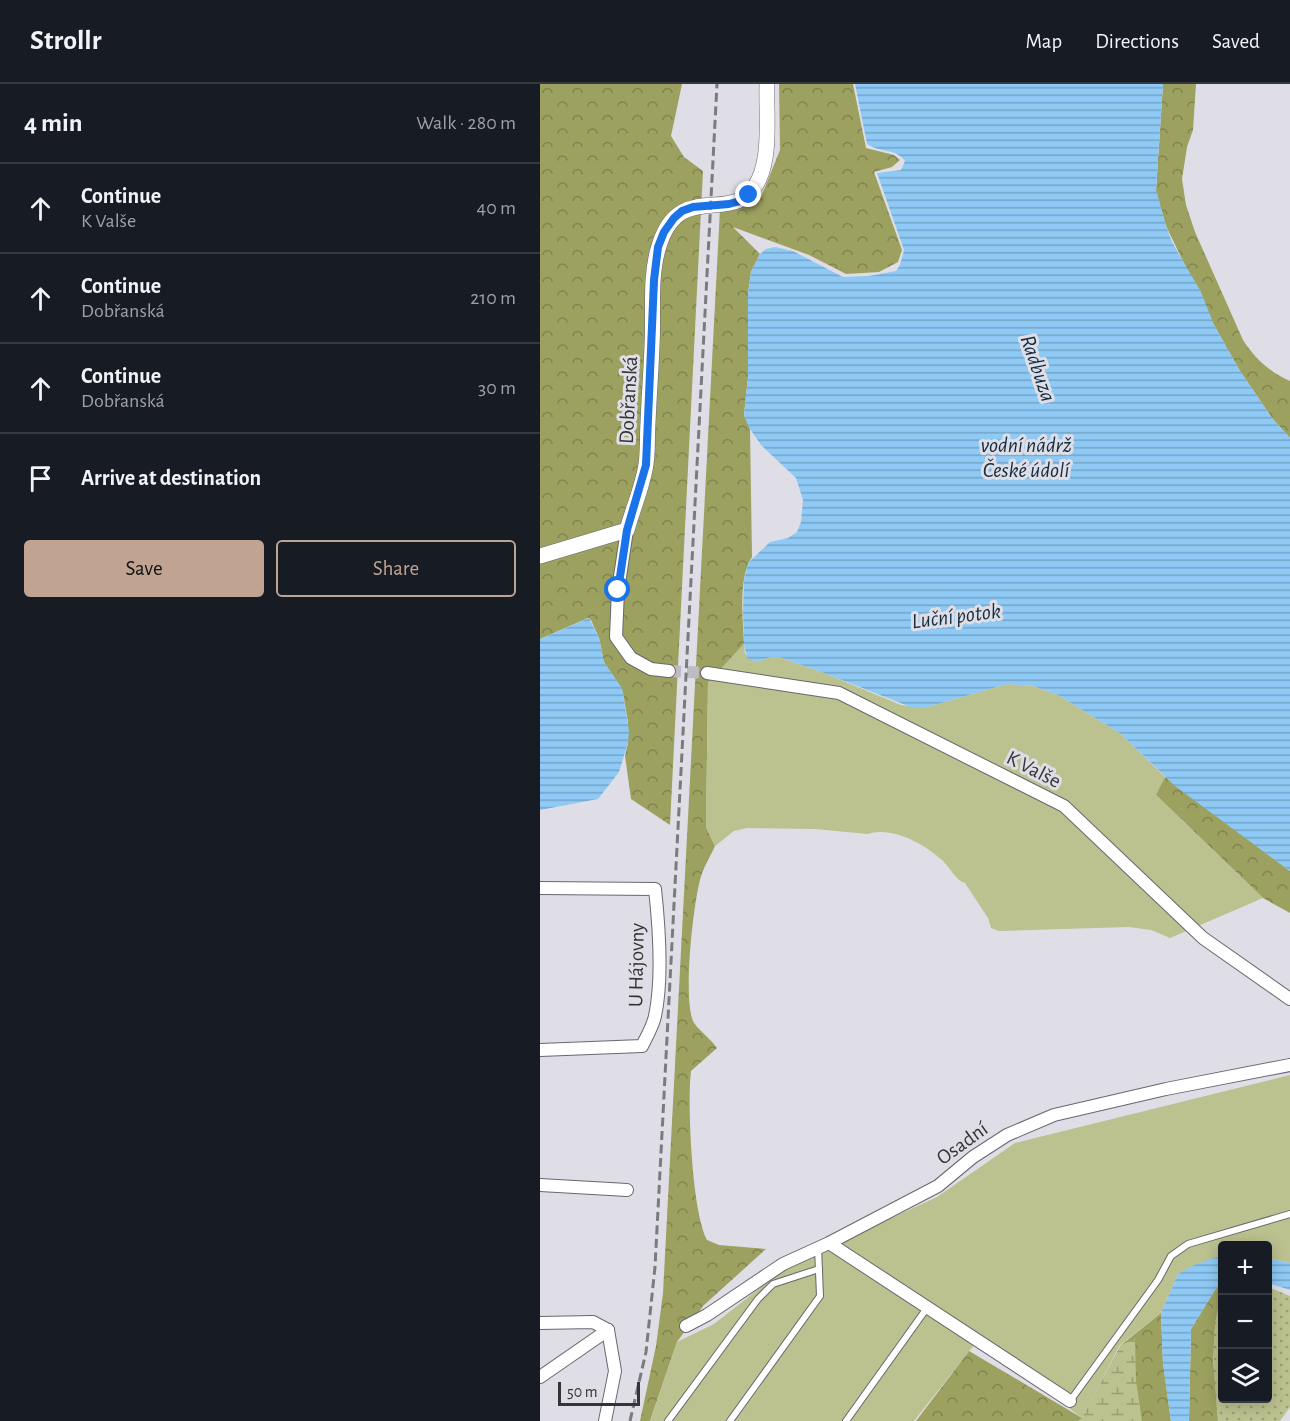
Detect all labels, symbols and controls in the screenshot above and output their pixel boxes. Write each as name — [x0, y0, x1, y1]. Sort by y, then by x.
text: Strollr — [30, 27, 101, 55]
text: Map — [1026, 31, 1062, 52]
text: Directions — [1095, 31, 1179, 52]
text: Saved — [1212, 31, 1260, 52]
text: 4 min — [24, 110, 83, 136]
text: Walk · 280 m — [416, 113, 516, 133]
route end — [735, 181, 761, 207]
text: Continue — [81, 185, 161, 207]
icon: ahead — [24, 192, 57, 225]
text: 40 m — [477, 198, 516, 218]
text: K Valše — [81, 211, 136, 231]
text: Continue — [81, 275, 161, 297]
icon: ahead — [24, 282, 57, 315]
text: 210 m — [470, 288, 516, 308]
text: Dobřanská — [81, 301, 165, 321]
water label: Radbuza — [1016, 332, 1060, 404]
street label: Dobřanská — [616, 355, 641, 445]
text: Continue — [81, 365, 161, 387]
icon: ahead — [24, 372, 57, 405]
text: 30 m — [478, 378, 516, 398]
text: Dobřanská — [81, 391, 165, 411]
water label: vodní nádrž České údolí — [980, 434, 1072, 481]
icon: arrive — [24, 462, 57, 495]
text: Arrive at destination — [81, 467, 261, 489]
button: Save — [24, 540, 264, 597]
button: Share — [276, 540, 516, 597]
route start — [604, 576, 630, 602]
water label: Luční potok — [910, 600, 1002, 633]
street label: K Valše — [1003, 747, 1064, 792]
street label: U Hájovny — [625, 923, 648, 1007]
street label: Osadní — [933, 1117, 992, 1169]
map controls — [1218, 1241, 1272, 1403]
button: + — [1218, 1241, 1272, 1295]
button: − — [1218, 1295, 1272, 1349]
button: layers — [1218, 1349, 1272, 1403]
scale bar — [558, 1379, 640, 1406]
text: 50 m — [567, 1384, 598, 1400]

